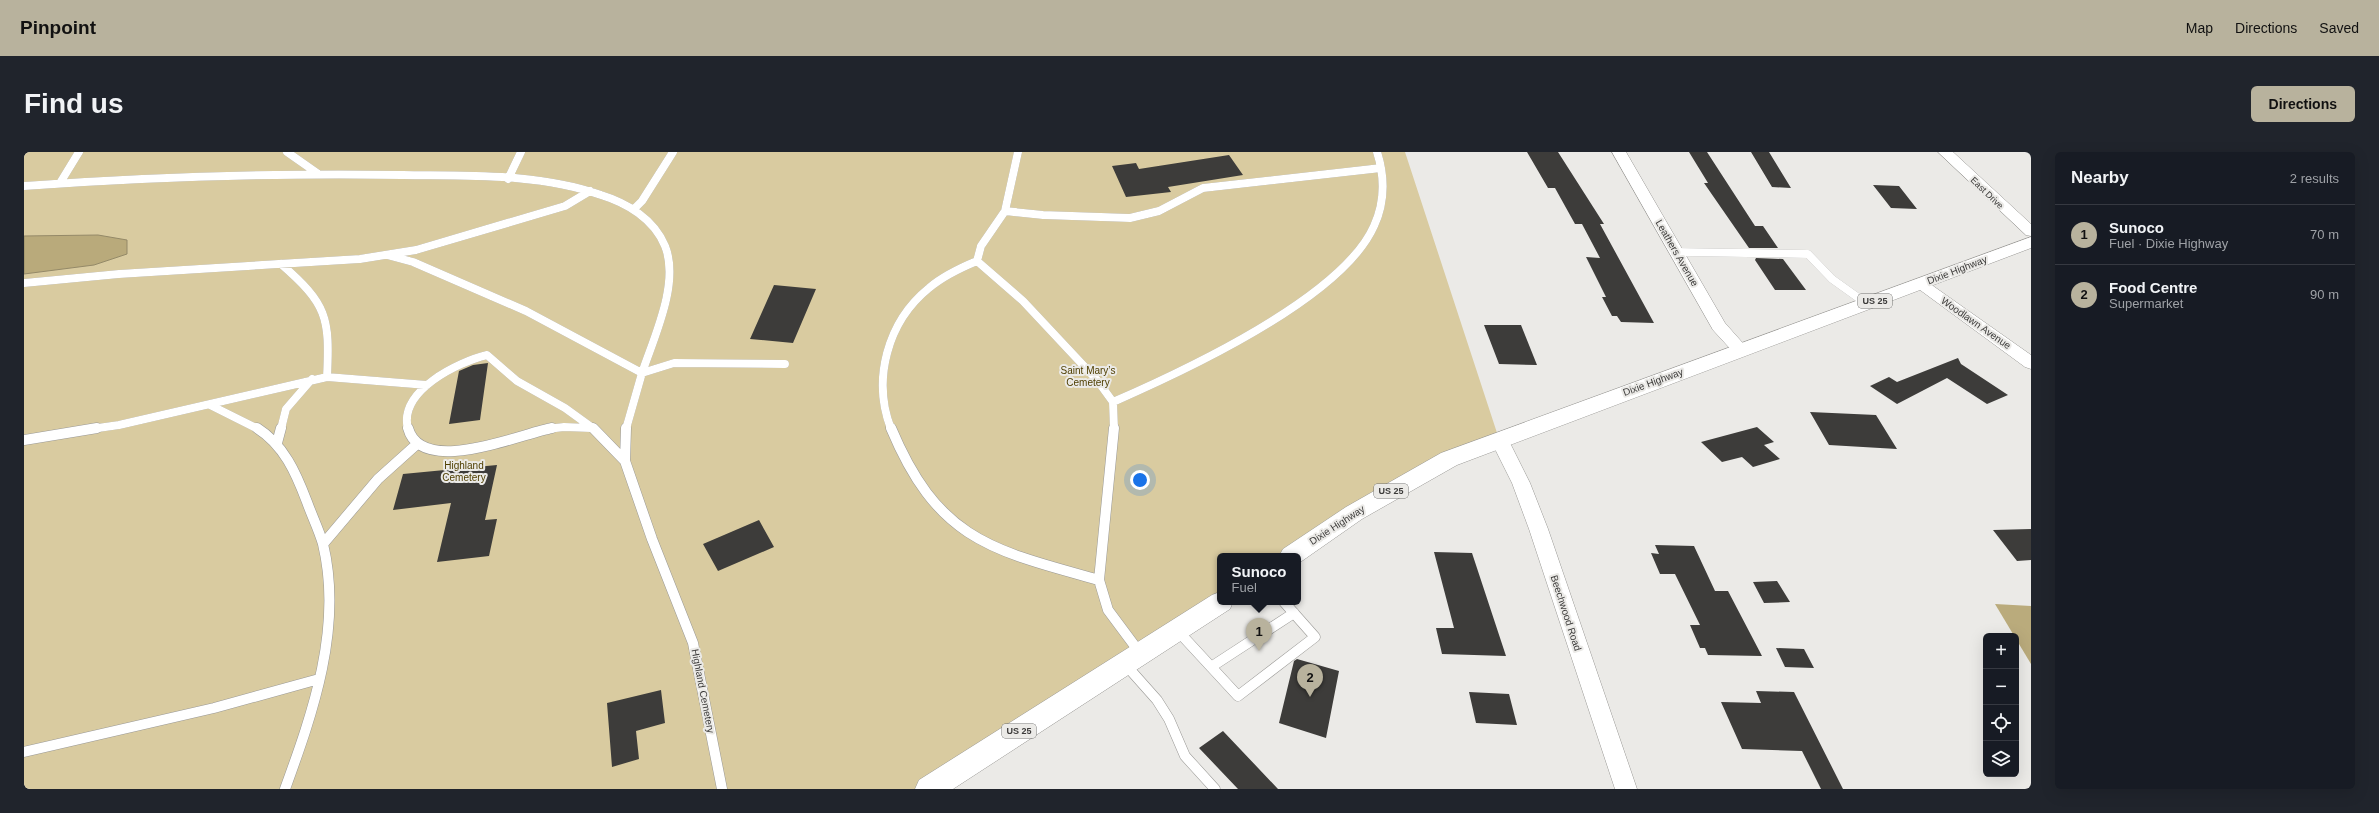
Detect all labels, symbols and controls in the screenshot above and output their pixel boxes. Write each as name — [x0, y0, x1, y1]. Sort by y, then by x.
text: Pinpoint — [20, 17, 96, 38]
text: Map — [2186, 20, 2213, 36]
text: Directions — [2235, 20, 2297, 36]
text: Saved — [2319, 20, 2359, 36]
button: Directions — [2251, 86, 2355, 122]
text: Find us — [24, 88, 124, 119]
text: Nearby — [2071, 168, 2129, 187]
text: 2 results — [2290, 171, 2339, 186]
street label: East Drive — [1969, 175, 2005, 211]
street label: Leathers Avenue — [1654, 218, 1701, 289]
text: Sunoco — [2109, 219, 2164, 236]
text: 1 — [2080, 227, 2088, 242]
text: 70 m — [2310, 227, 2339, 242]
text: Fuel · Dixie Highway — [2109, 236, 2228, 251]
street label: Dixie Highway — [1925, 254, 1989, 286]
text: Food Centre — [2109, 279, 2197, 296]
text: 2 — [2080, 287, 2088, 302]
text: 90 m — [2310, 287, 2339, 302]
road number: US 25 — [1858, 294, 1892, 308]
street label: Woodlawn Avenue — [1939, 295, 2013, 351]
text: Supermarket — [2109, 296, 2183, 311]
park label: Saint Mary’s Cemetery — [1061, 365, 1115, 388]
street label: Dixie Highway — [1621, 366, 1685, 398]
park label: Highland Cemetery — [442, 460, 486, 483]
your location — [1130, 470, 1150, 490]
road number: US 25 — [1374, 484, 1408, 498]
street label: Dixie Highway — [1307, 503, 1367, 547]
popup — [1217, 553, 1301, 605]
text: Sunoco — [1232, 563, 1287, 580]
street label: Beechwood Road — [1549, 574, 1583, 652]
text: Fuel — [1232, 580, 1257, 595]
pin: 1 — [1246, 618, 1272, 651]
map controls — [1983, 633, 2019, 777]
button: + — [1983, 633, 2019, 669]
street label: Highland Cemetery — [689, 648, 717, 734]
pin: 2 — [1297, 664, 1323, 697]
button: − — [1983, 669, 2019, 705]
button: locate — [1983, 705, 2019, 741]
road number: US 25 — [1002, 724, 1036, 738]
button: layers — [1983, 741, 2019, 777]

